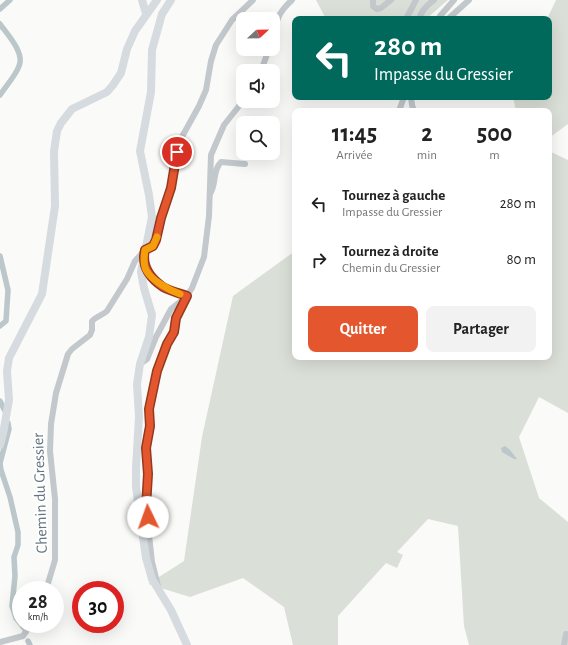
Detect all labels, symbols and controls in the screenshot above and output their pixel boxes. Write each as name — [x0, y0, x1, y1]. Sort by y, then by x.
north arrow — [236, 12, 280, 56]
map controls — [236, 12, 280, 160]
icon: left — [308, 32, 360, 84]
text: 280 m — [374, 33, 442, 61]
button: sound — [236, 64, 280, 108]
text: Impasse du Gressier — [374, 66, 513, 84]
button: search — [236, 116, 280, 160]
text: 11:45 — [332, 122, 377, 146]
text: 2 — [421, 122, 433, 146]
text: 500 — [477, 122, 512, 146]
pin — [160, 135, 194, 169]
icon: arrive — [166, 141, 188, 163]
text: Arrivée — [336, 149, 373, 162]
text: min — [417, 149, 437, 162]
text: m — [489, 149, 500, 162]
text: Tournez à gauche — [342, 188, 445, 203]
icon: left — [308, 193, 330, 215]
text: 280 m — [500, 196, 536, 211]
text: Impasse du Gressier — [342, 206, 442, 219]
text: Tournez à droite — [342, 244, 439, 259]
icon: right — [308, 249, 330, 271]
text: 80 m — [506, 252, 536, 267]
text: Chemin du Gressier — [342, 262, 440, 275]
button: Quitter — [308, 306, 418, 352]
button: Partager — [426, 306, 536, 352]
street label: Chemin du Gressier — [30, 432, 50, 554]
position arrow — [127, 496, 169, 538]
speed limit sign: 30 — [72, 581, 124, 633]
text: 28 — [28, 592, 48, 612]
text: km/h — [28, 612, 48, 622]

